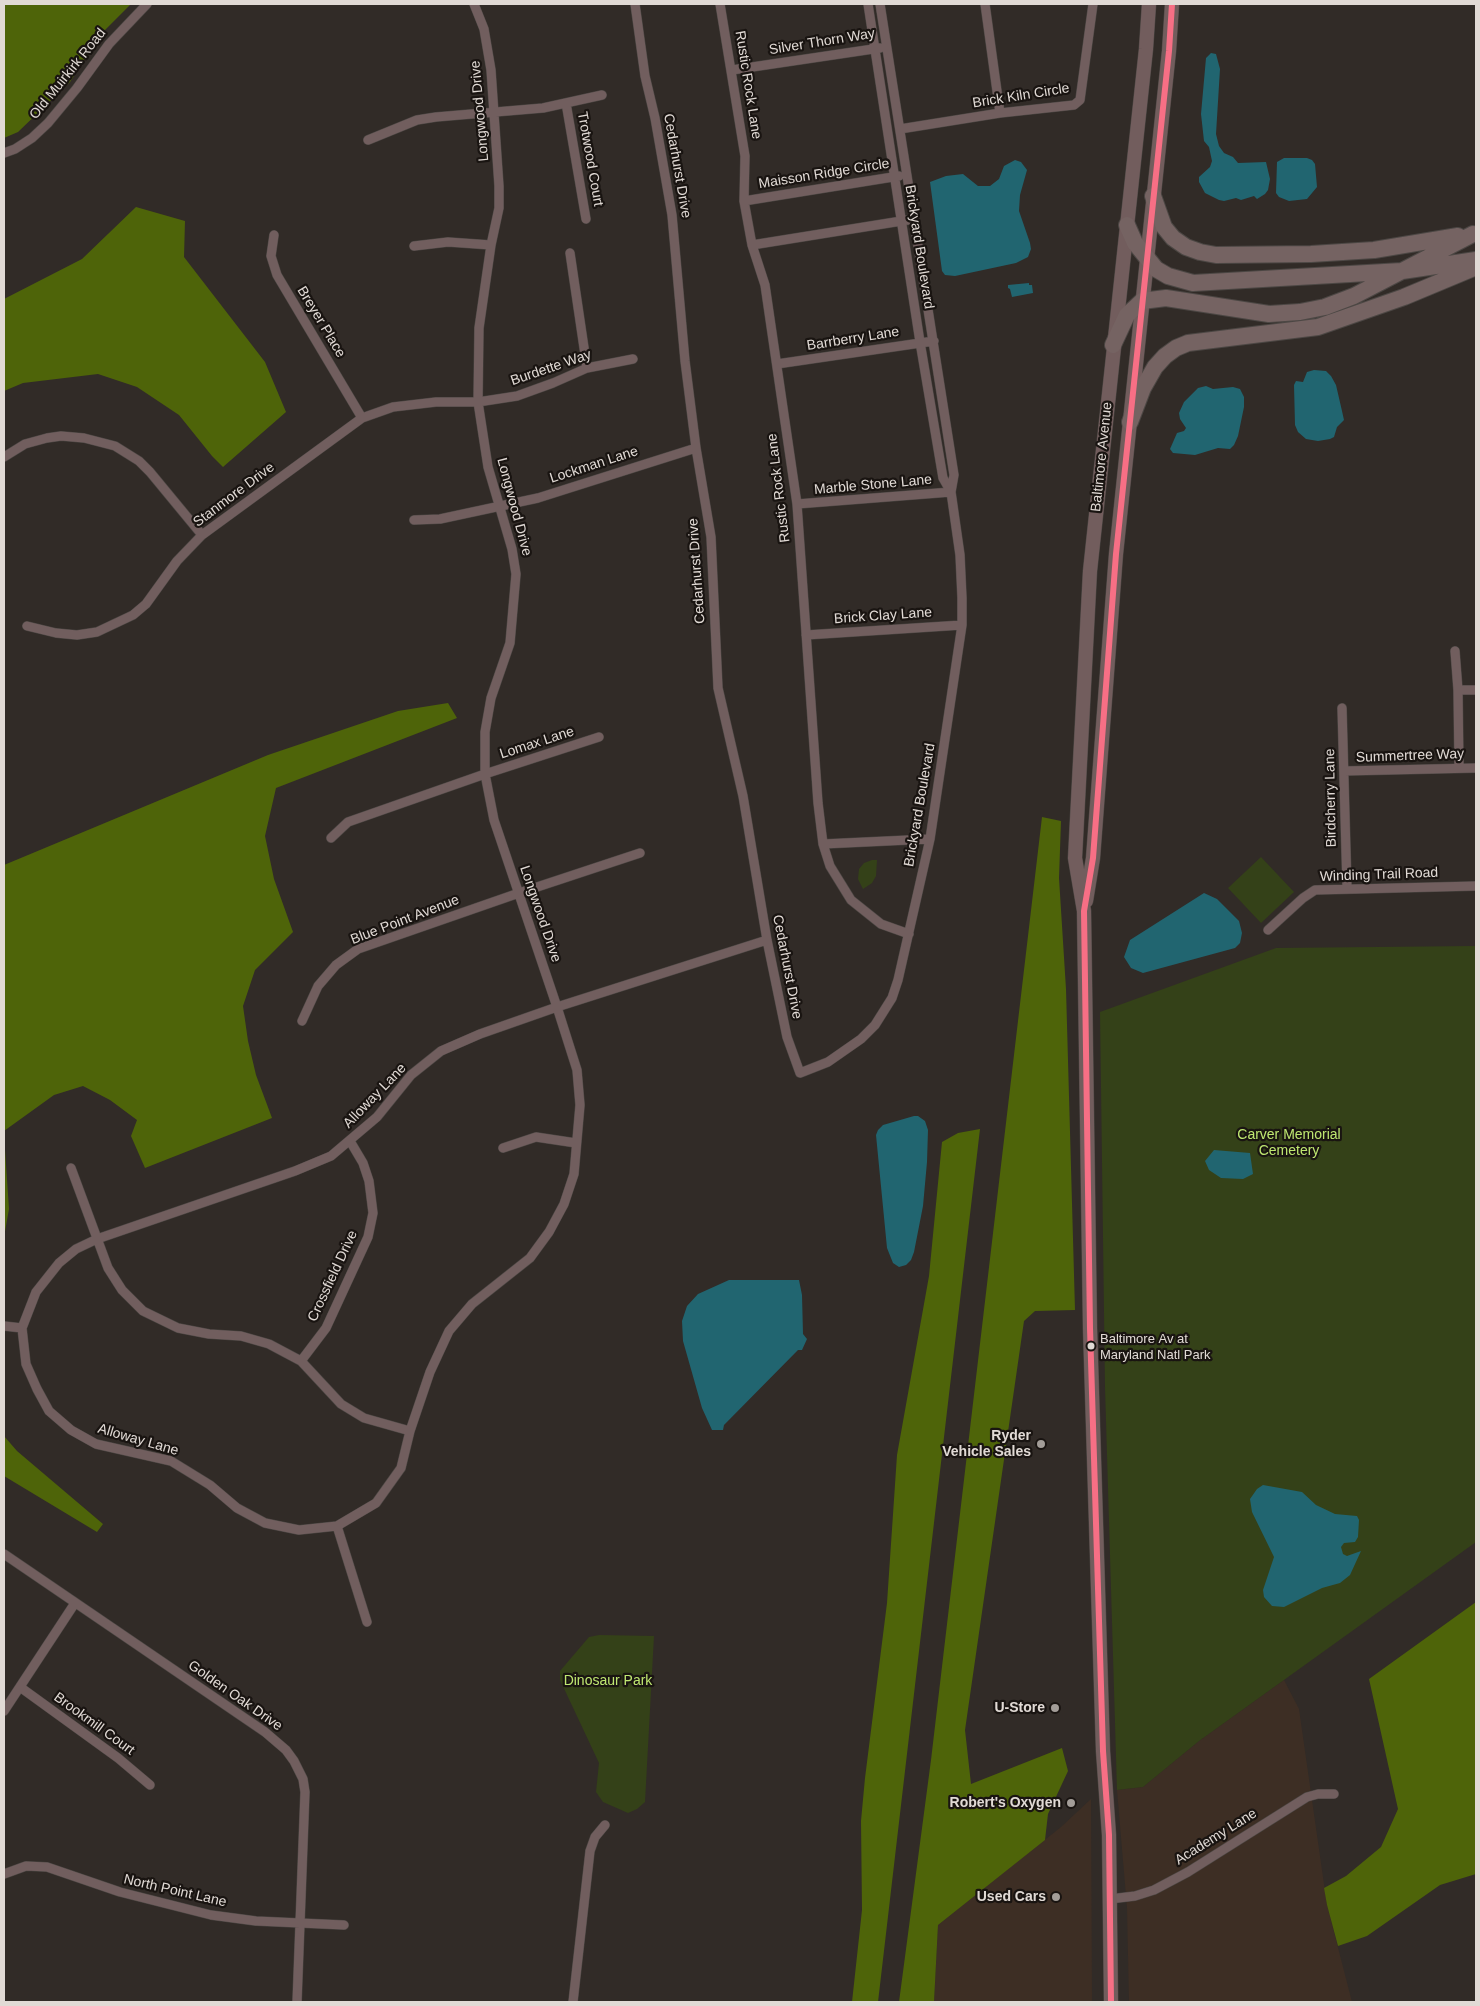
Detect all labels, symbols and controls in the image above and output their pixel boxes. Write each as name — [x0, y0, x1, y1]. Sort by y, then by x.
street label: Old Muirkirk Road — [26, 25, 110, 123]
street label: Silver Thorn Way — [768, 25, 876, 59]
street label: Rustic Rock Lane — [731, 30, 765, 140]
street label: Longwood Drive — [467, 60, 493, 162]
street label: Brick Kiln Circle — [971, 80, 1071, 112]
street label: Trotwood Court — [573, 110, 607, 208]
street label: Cedarhurst Drive — [660, 112, 694, 220]
street label: Maisson Ridge Circle — [757, 155, 891, 193]
street label: Brickyard Boulevard — [901, 184, 937, 310]
street label: Breyer Place — [293, 283, 349, 361]
street label: Barrberry Lane — [806, 323, 900, 355]
street label: Burdette Way — [508, 346, 594, 390]
street label: Baltimore Avenue — [1088, 401, 1116, 513]
street label: Rustic Rock Lane — [764, 433, 794, 543]
street label: Lockman Lane — [548, 443, 640, 487]
street label: Longwood Drive — [493, 456, 535, 558]
street label: Stanmore Drive — [190, 459, 278, 531]
street label: Marble Stone Lane — [813, 471, 933, 499]
street label: Cedarhurst Drive — [685, 518, 709, 624]
street label: Brick Clay Lane — [834, 604, 932, 628]
street label: Lomax Lane — [498, 723, 576, 763]
street label: Brickyard Boulevard — [901, 742, 939, 868]
street label: Summertree Way — [1356, 746, 1464, 766]
street label: Birdcherry Lane — [1322, 748, 1340, 848]
street label: Longwood Drive — [516, 863, 564, 965]
street label: Winding Trail Road — [1319, 865, 1439, 885]
street label: Blue Point Avenue — [348, 892, 462, 948]
street label: Cedarhurst Drive — [769, 913, 805, 1021]
street label: Alloway Lane — [340, 1060, 410, 1132]
park label: Carver Memorial Cemetery — [1237, 1127, 1341, 1160]
street label: Crossfield Drive — [305, 1228, 361, 1324]
place label: Baltimore Av at Maryland Natl Park — [1100, 1331, 1211, 1362]
marker: Baltimore Av at Maryland Natl Park — [1086, 1341, 1096, 1351]
street label: Alloway Lane — [96, 1420, 180, 1460]
place label: Ryder Vehicle Sales — [942, 1428, 1031, 1460]
marker: Ryder Vehicle Sales — [1035, 1438, 1047, 1450]
street label: Golden Oak Drive — [185, 1657, 285, 1735]
park label: Dinosaur Park — [564, 1673, 652, 1689]
street label: Brookmill Court — [50, 1689, 138, 1759]
place label: U-Store — [994, 1700, 1045, 1716]
marker: U-Store — [1049, 1702, 1061, 1714]
place label: Robert's Oxygen — [950, 1795, 1061, 1811]
marker: Robert's Oxygen — [1065, 1797, 1077, 1809]
street label: Academy Lane — [1172, 1805, 1260, 1869]
street label: North Point Lane — [122, 1871, 228, 1911]
place label: Used Cars — [977, 1889, 1046, 1905]
marker: Used Cars — [1050, 1891, 1062, 1903]

